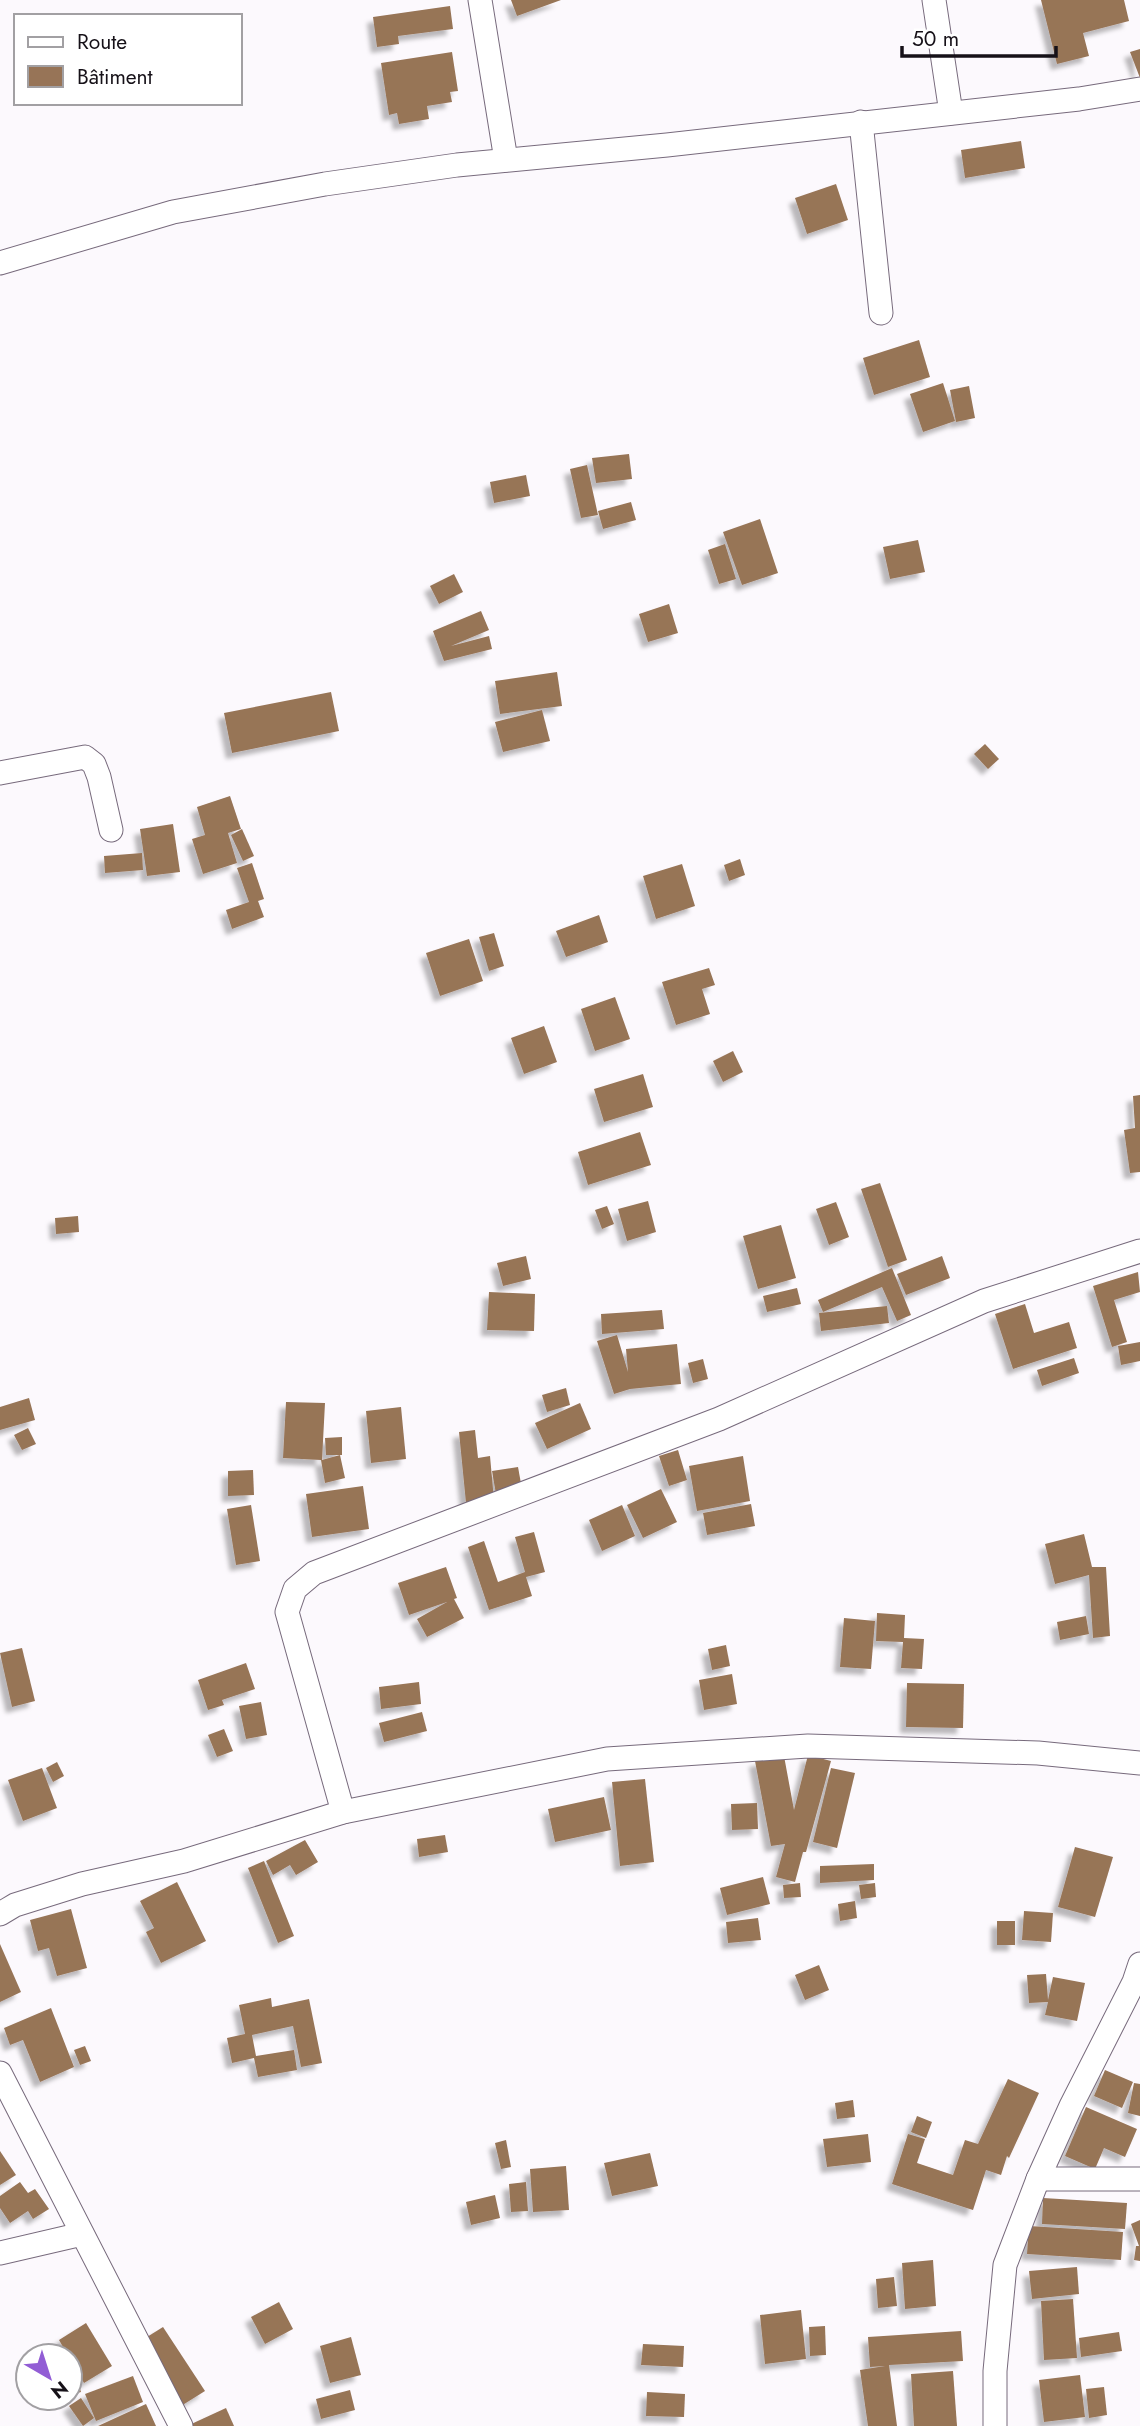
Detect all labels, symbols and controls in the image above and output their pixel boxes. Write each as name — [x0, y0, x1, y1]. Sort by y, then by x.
legend — [14, 14, 242, 105]
scale bar — [902, 14, 1056, 58]
text: 50 m — [912, 24, 959, 54]
text: Route — [77, 27, 127, 57]
text: Bâtiment — [77, 62, 153, 92]
north arrow — [14, 2342, 84, 2412]
text: N — [45, 2375, 74, 2405]

